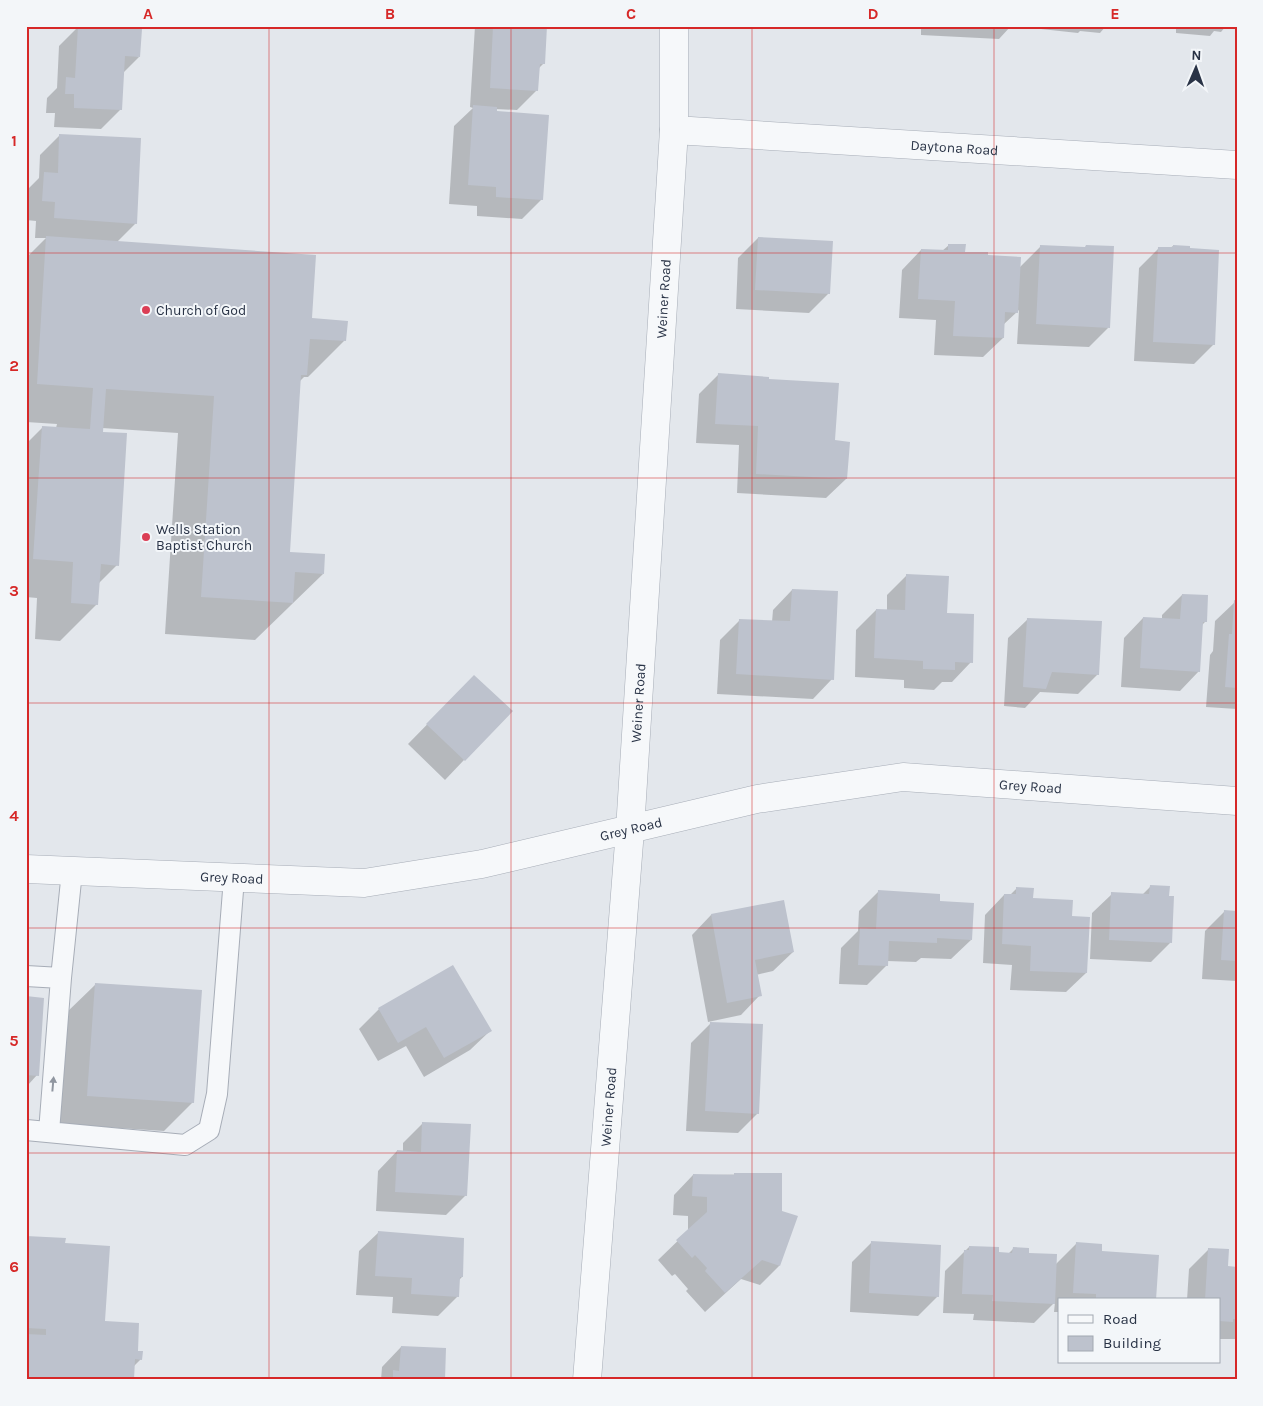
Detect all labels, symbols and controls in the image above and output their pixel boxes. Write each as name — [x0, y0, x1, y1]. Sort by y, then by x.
text: A — [143, 4, 153, 23]
text: B — [385, 4, 395, 23]
text: C — [626, 4, 636, 23]
text: D — [868, 4, 879, 23]
text: E — [1110, 4, 1120, 23]
north arrow — [1170, 42, 1220, 92]
text: N — [1191, 47, 1202, 64]
text: 1 — [11, 131, 17, 150]
street label: Daytona Road — [910, 136, 999, 159]
street label: Weiner Road — [652, 258, 674, 339]
place label: Church of God — [156, 302, 246, 319]
marker: Church of God — [140, 304, 152, 316]
text: 2 — [9, 356, 19, 375]
place label: Wells Station Baptist Church — [156, 521, 252, 554]
marker: Wells Station Baptist Church — [140, 531, 152, 543]
text: 3 — [9, 581, 19, 600]
street label: Weiner Road — [627, 663, 649, 743]
street label: Grey Road — [998, 775, 1063, 797]
text: 4 — [9, 806, 19, 825]
street label: Grey Road — [598, 813, 664, 844]
street label: Grey Road — [200, 868, 264, 887]
text: 5 — [9, 1031, 19, 1050]
street label: Weiner Road — [597, 1066, 620, 1147]
one-way arrow — [49, 1076, 57, 1092]
text: 6 — [9, 1257, 19, 1276]
legend — [1058, 1298, 1220, 1364]
text: Road — [1103, 1310, 1138, 1328]
text: Building — [1103, 1334, 1161, 1352]

